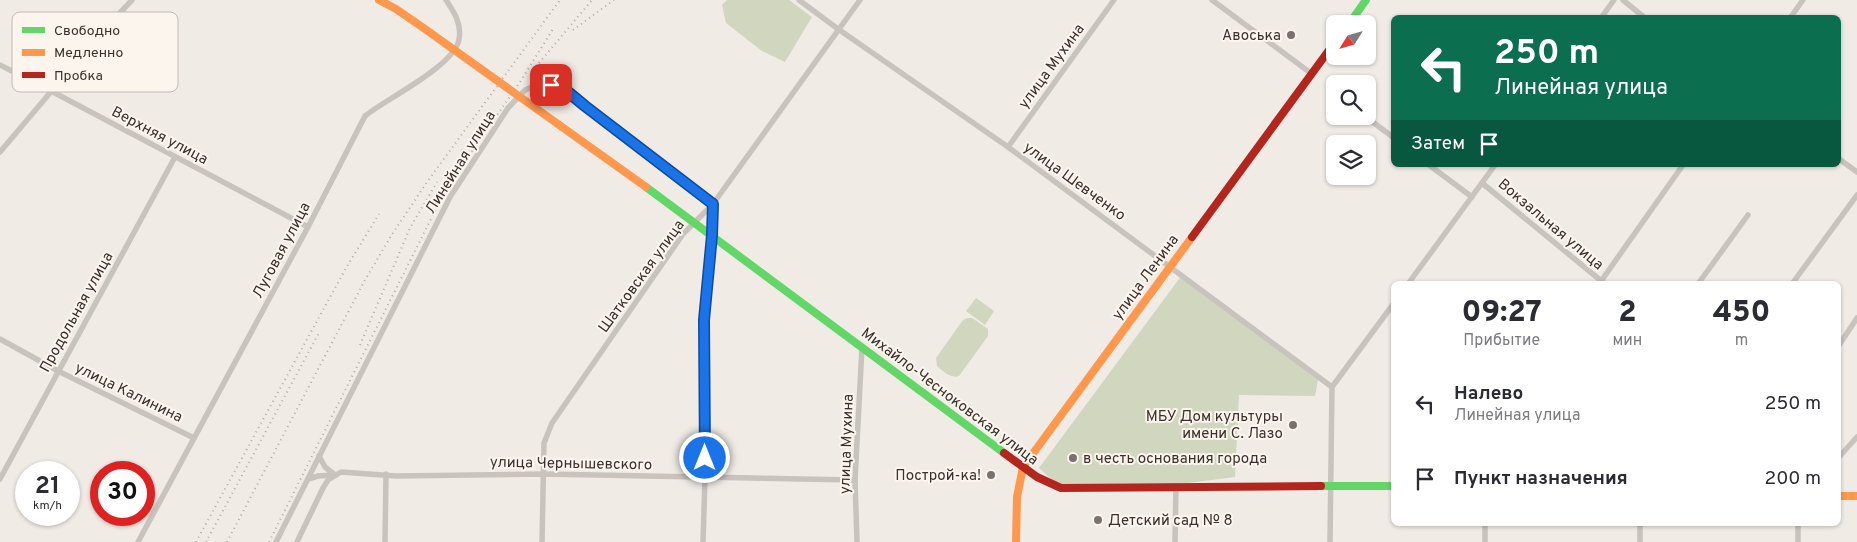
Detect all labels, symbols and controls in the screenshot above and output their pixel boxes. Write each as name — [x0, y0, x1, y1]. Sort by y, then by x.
legend — [12, 12, 178, 92]
north arrow — [1326, 15, 1376, 65]
map controls — [1326, 15, 1376, 185]
street label: улица Мухина — [1015, 21, 1089, 113]
text: Свободно — [54, 23, 120, 40]
place label: Авоська — [1222, 27, 1281, 46]
marker: Авоська — [1285, 29, 1297, 41]
text: 250 m — [1494, 32, 1599, 76]
icon: left — [1411, 35, 1476, 100]
text: Медленно — [54, 45, 123, 62]
pin — [530, 64, 572, 106]
text: Пробка — [54, 68, 103, 85]
icon: arrive — [537, 71, 565, 99]
button: search — [1326, 75, 1376, 125]
text: Линейная улица — [1494, 75, 1668, 102]
street label: Верхняя улица — [108, 103, 211, 170]
street label: Линейная улица — [422, 108, 501, 218]
icon: arrive — [1475, 130, 1503, 158]
text: Затем — [1411, 132, 1465, 156]
button: layers — [1326, 135, 1376, 185]
street label: улица Шевченко — [1019, 139, 1129, 226]
street label: Вокзальная улица — [1493, 175, 1607, 275]
street label: Луговая улица — [249, 199, 316, 302]
street label: Шатковская улица — [595, 217, 689, 337]
street label: улица Ленина — [1109, 231, 1184, 324]
street label: Продольная улица — [36, 249, 118, 376]
text: 09:27 — [1462, 295, 1542, 332]
text: 2 — [1618, 295, 1636, 332]
text: 450 — [1713, 295, 1770, 332]
street label: Михайло-Чесноковская улица — [857, 324, 1042, 470]
text: Прибытие — [1463, 331, 1540, 351]
text: мин — [1612, 331, 1642, 351]
text: m — [1735, 331, 1748, 351]
street label: улица Калинина — [71, 359, 185, 428]
text: Налево — [1454, 382, 1523, 406]
icon: left — [1411, 390, 1439, 418]
text: 250 m — [1765, 392, 1821, 416]
street label: улица Мухина — [836, 394, 859, 495]
text: Линейная улица — [1454, 406, 1580, 426]
place label: МБУ Дом культуры имени С. Лазо — [1146, 408, 1283, 444]
marker: МБУ Дом культуры имени С. Лазо — [1287, 419, 1299, 431]
position arrow — [678, 431, 730, 483]
place label: в честь основания города — [1083, 450, 1267, 469]
marker: в честь основания города — [1067, 452, 1079, 464]
street label: улица Чернышевского — [490, 454, 652, 475]
speed limit sign: 30 — [90, 461, 155, 526]
icon: arrive — [1411, 465, 1439, 493]
place label: Построй-ка! — [895, 467, 981, 486]
text: Пункт назначения — [1454, 467, 1628, 491]
text: 200 m — [1765, 467, 1821, 491]
marker: Построй-ка! — [985, 469, 997, 481]
text: 21 — [35, 471, 60, 503]
text: km/h — [33, 498, 62, 514]
place label: Детский сад № 8 — [1108, 512, 1233, 531]
marker: Детский сад № 8 — [1092, 514, 1104, 526]

